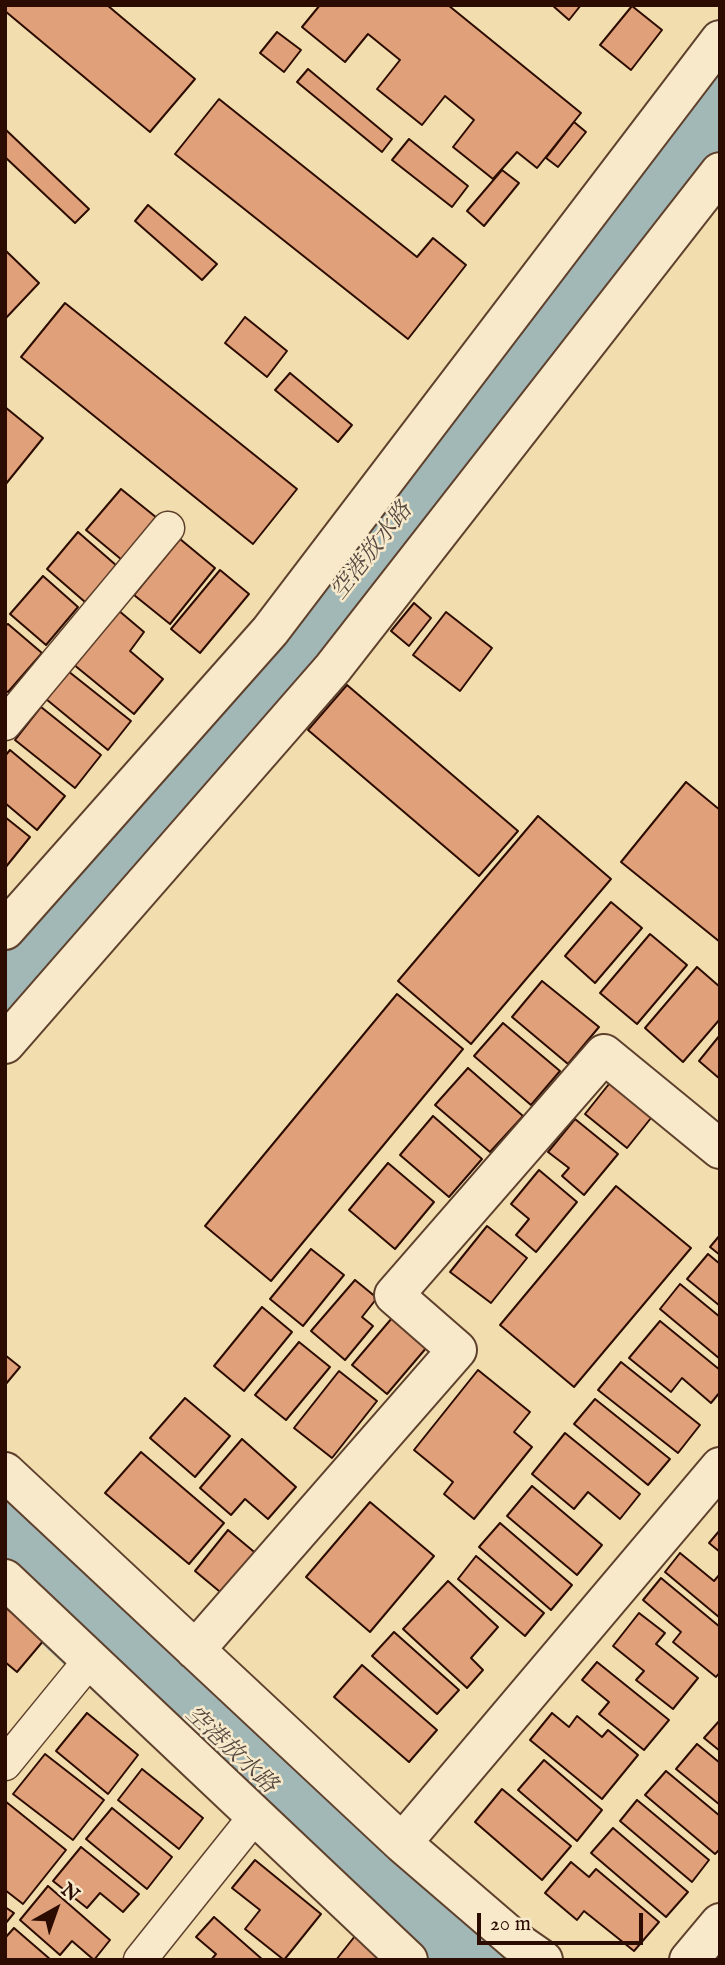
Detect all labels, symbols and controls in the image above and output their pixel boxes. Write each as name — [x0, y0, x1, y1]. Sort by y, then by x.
water label: 空港放水路 — [327, 498, 419, 606]
water label: 空港放水路 — [179, 1702, 281, 1800]
north arrow — [21, 1874, 91, 1944]
text: N — [55, 1878, 84, 1907]
scale bar — [480, 1898, 646, 1942]
text: 20 m — [490, 1911, 531, 1938]

